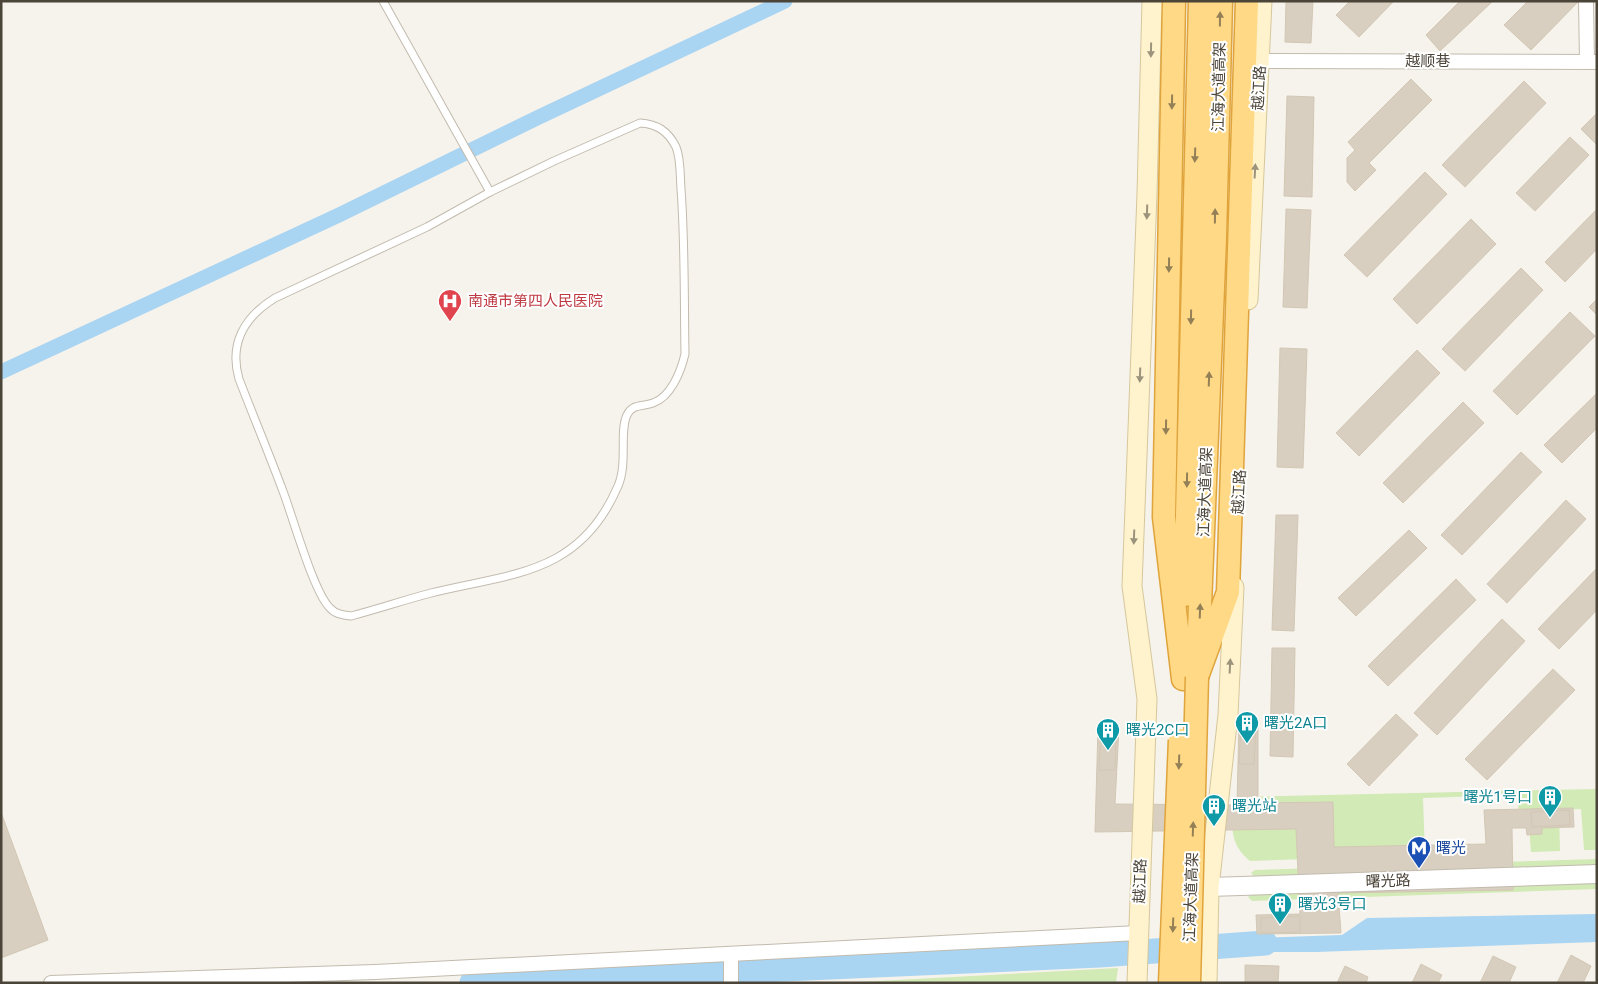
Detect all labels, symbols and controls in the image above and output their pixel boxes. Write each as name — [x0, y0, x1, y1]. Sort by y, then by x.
one-way arrow — [1217, 11, 1225, 27]
one-way arrow — [1147, 42, 1155, 58]
street label: 江海大道高架 — [1209, 42, 1229, 132]
street label: 越顺巷 — [1405, 52, 1451, 70]
street label: 越江路 — [1249, 65, 1269, 111]
one-way arrow — [1168, 95, 1176, 111]
one-way arrow — [1191, 147, 1199, 163]
one-way arrow — [1251, 163, 1259, 179]
one-way arrow — [1142, 205, 1150, 221]
one-way arrow — [1211, 208, 1219, 224]
one-way arrow — [1165, 257, 1173, 273]
hospital icon: 南通市第四人民医院 — [437, 288, 463, 322]
place label: 南通市第四人民医院 — [468, 292, 603, 310]
one-way arrow — [1187, 310, 1195, 326]
one-way arrow — [1136, 367, 1144, 383]
one-way arrow — [1206, 371, 1214, 387]
one-way arrow — [1162, 420, 1170, 436]
street label: 江海大道高架 — [1194, 447, 1216, 537]
street label: 越江路 — [1229, 469, 1249, 515]
one-way arrow — [1183, 472, 1191, 488]
one-way arrow — [1130, 529, 1138, 545]
one-way arrow — [1196, 603, 1204, 619]
one-way arrow — [1227, 658, 1235, 674]
building icon: 曙光2A口 — [1234, 710, 1260, 744]
place label: 曙光2A口 — [1264, 714, 1327, 732]
building icon: 曙光2C口 — [1095, 717, 1121, 751]
place label: 曙光2C口 — [1126, 721, 1189, 739]
one-way arrow — [1175, 755, 1183, 771]
building icon: 曙光1号口 — [1537, 784, 1563, 818]
place label: 曙光1号口 — [1464, 788, 1532, 806]
building icon: 曙光站 — [1201, 793, 1227, 827]
place label: 曙光站 — [1232, 797, 1277, 815]
one-way arrow — [1190, 821, 1198, 837]
metro station icon: 曙光 — [1406, 835, 1432, 869]
place label: 曙光 — [1436, 839, 1466, 857]
street label: 江海大道高架 — [1180, 852, 1202, 942]
street label: 越江路 — [1130, 858, 1150, 904]
street label: 曙光路 — [1365, 871, 1411, 891]
building icon: 曙光3号口 — [1267, 891, 1293, 925]
place label: 曙光3号口 — [1298, 895, 1366, 913]
one-way arrow — [1168, 917, 1176, 933]

